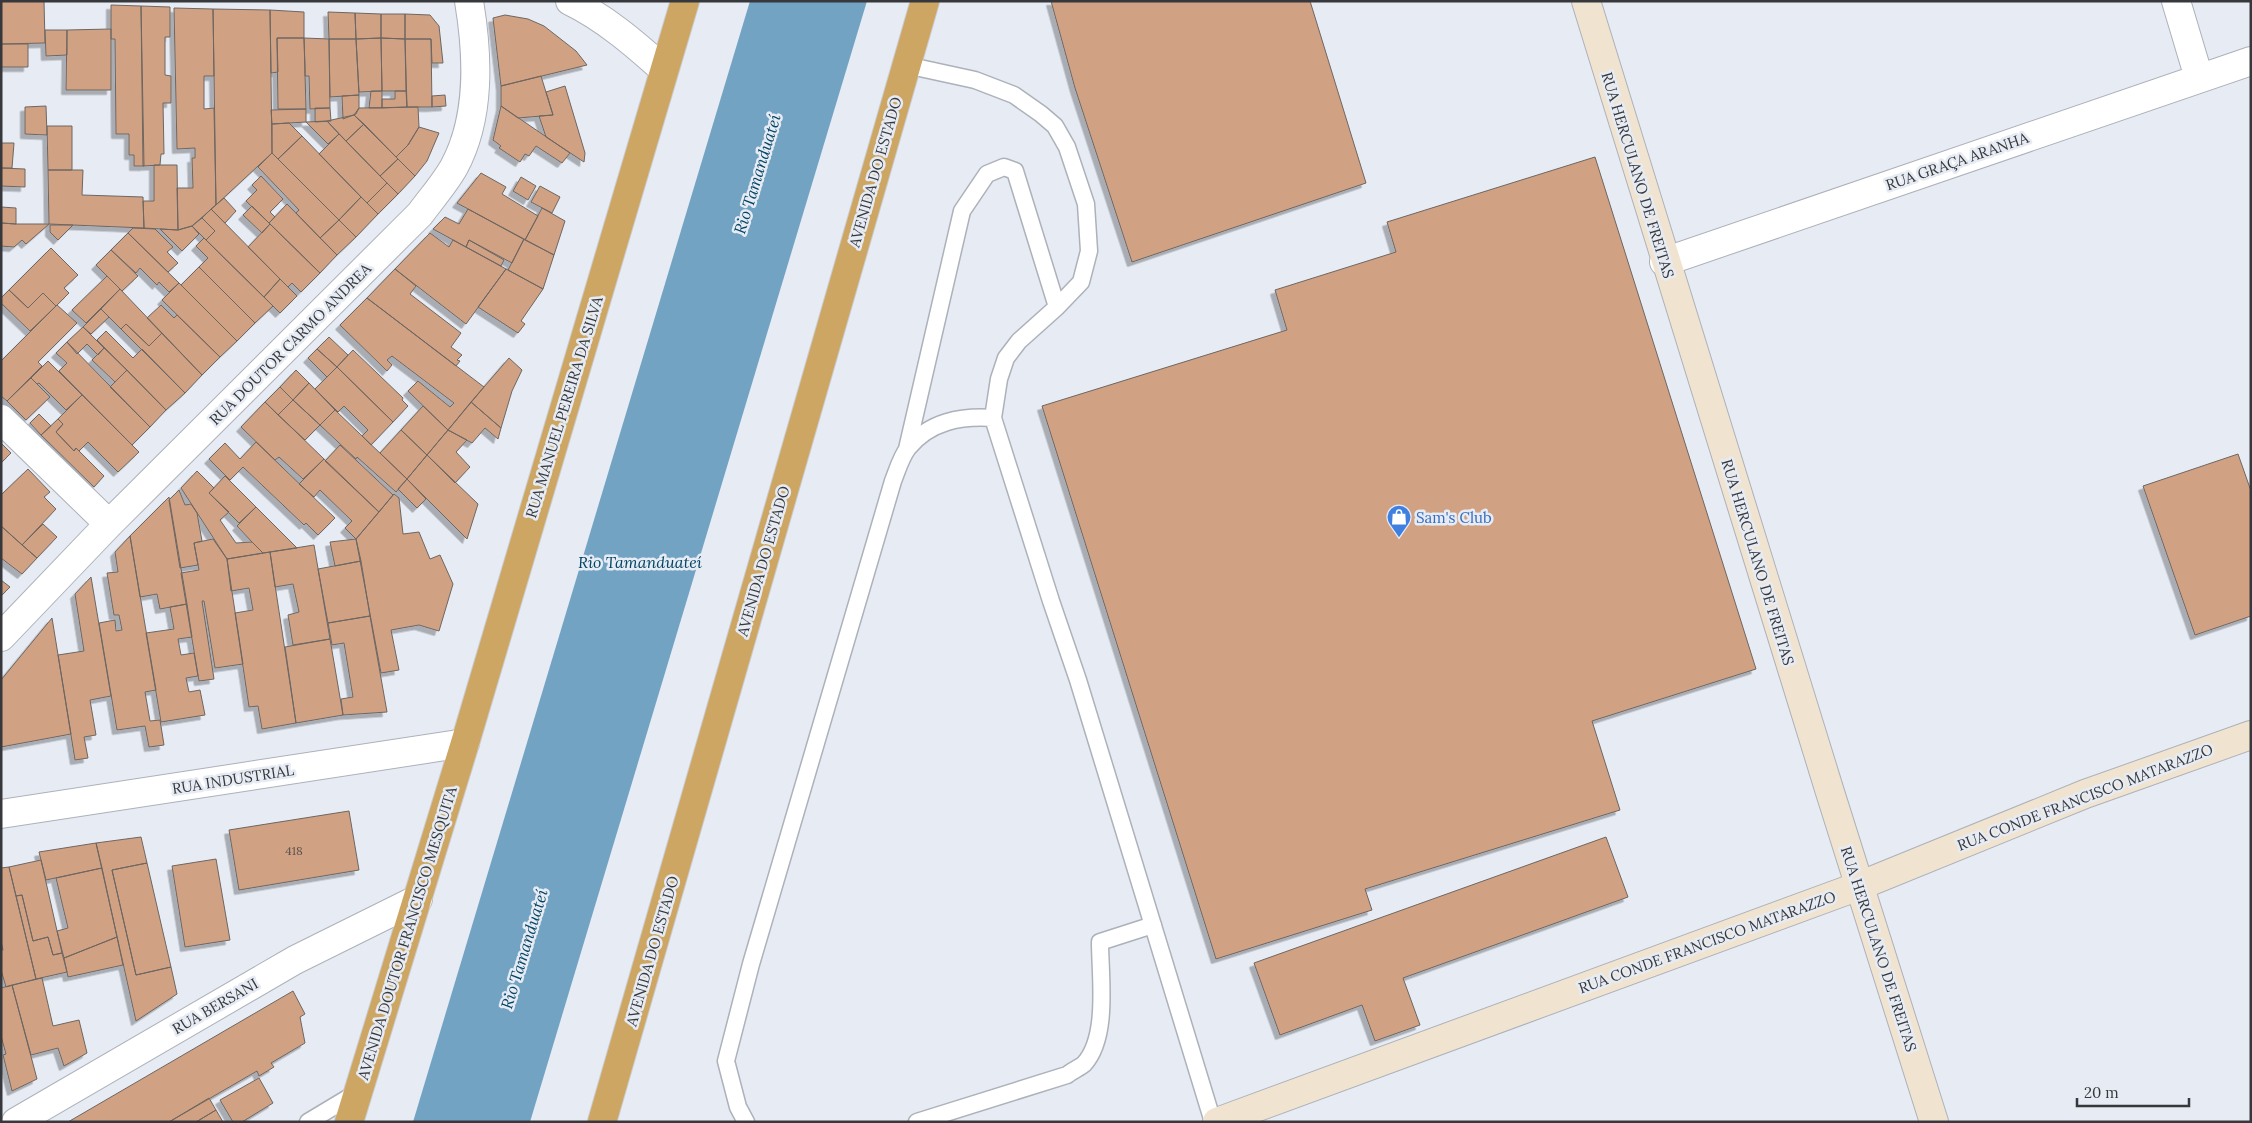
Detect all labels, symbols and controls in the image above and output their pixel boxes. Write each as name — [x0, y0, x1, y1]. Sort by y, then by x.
street label: RUA HERCULANO DE FREITAS — [1598, 70, 1678, 280]
street label: AVENIDA DO ESTADO — [844, 95, 906, 250]
water label: Rio Tamanduateí — [729, 112, 785, 236]
street label: RUA GRAÇA ARANHA — [1883, 127, 2031, 194]
street label: RUA DOUTOR CARMO ANDREA — [205, 259, 375, 429]
street label: RUA MANUEL PEREIRA DA SILVA — [521, 293, 607, 520]
street label: RUA HERCULANO DE FREITAS — [1718, 457, 1798, 667]
street label: AVENIDA DO ESTADO — [732, 484, 794, 639]
shop icon: Sam's Club — [1386, 504, 1412, 538]
place label: Sam's Club — [1416, 508, 1492, 527]
water label: Rio Tamanduateí — [578, 552, 702, 572]
street label: RUA CONDE FRANCISCO MATARAZZO — [1954, 739, 2216, 855]
street label: RUA INDUSTRIAL — [171, 760, 296, 798]
street label: AVENIDA DOUTOR FRANCISCO MESQUITA — [353, 784, 461, 1083]
house number: 418 — [285, 843, 303, 858]
street label: RUA HERCULANO DE FREITAS — [1837, 844, 1921, 1054]
street label: AVENIDA DO ESTADO — [621, 874, 683, 1029]
street label: RUA CONDE FRANCISCO MATARAZZO — [1576, 886, 1838, 997]
water label: Rio Tamanduateí — [496, 887, 552, 1011]
street label: RUA BERSANI — [169, 974, 261, 1038]
scale bar — [2077, 1076, 2190, 1108]
text: 20 m — [2084, 1083, 2119, 1102]

